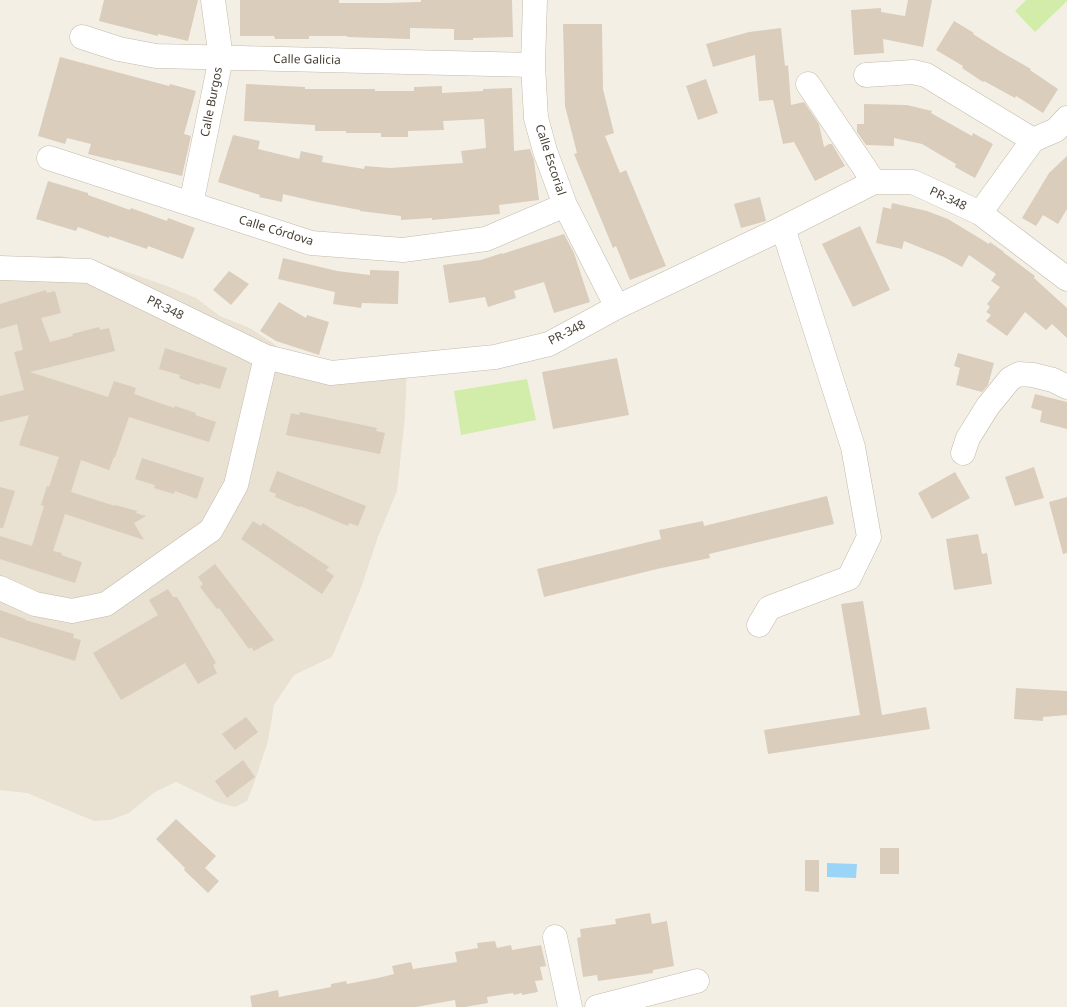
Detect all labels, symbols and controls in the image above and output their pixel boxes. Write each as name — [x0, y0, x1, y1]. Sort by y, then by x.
street label: Calle Galicia — [273, 52, 341, 68]
street label: Calle Burgos — [198, 66, 226, 138]
street label: Calle Escorial — [532, 123, 568, 197]
street label: PR-348 — [927, 184, 969, 214]
street label: Calle Córdova — [237, 213, 315, 249]
street label: PR-348 — [144, 293, 186, 323]
street label: PR-348 — [546, 318, 588, 348]

